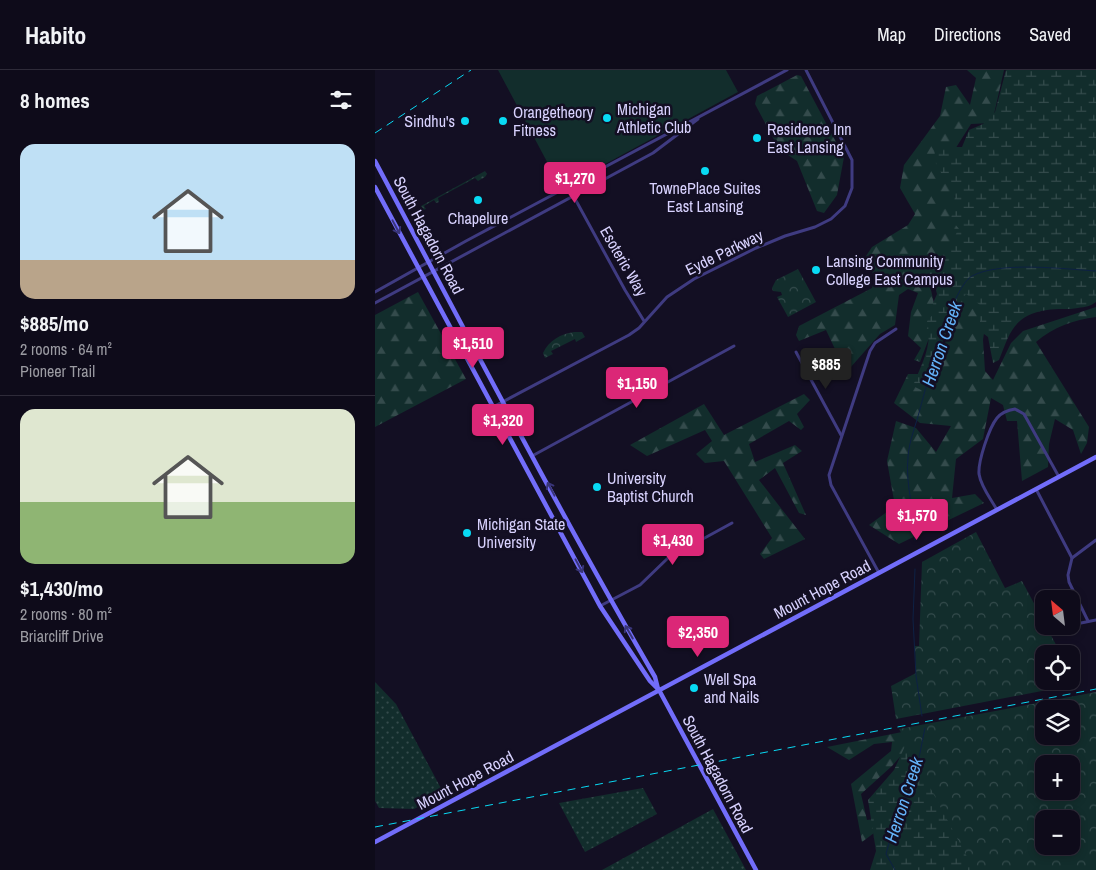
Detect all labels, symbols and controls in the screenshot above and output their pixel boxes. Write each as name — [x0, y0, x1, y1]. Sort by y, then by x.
text: Habito — [25, 19, 86, 51]
text: Map — [877, 22, 906, 47]
text: Directions — [934, 22, 1001, 47]
text: Saved — [1029, 22, 1071, 47]
text: 8 homes — [20, 86, 90, 115]
icon: filters — [327, 86, 355, 114]
place label: Michigan Athletic Club — [616, 98, 691, 138]
place label: Orangetheory Fitness — [513, 101, 594, 141]
place label: Sindhu's — [404, 110, 455, 132]
marker: Michigan Athletic Club — [601, 112, 613, 124]
marker: Sindhu's — [459, 115, 471, 127]
marker: Orangetheory Fitness — [497, 115, 509, 127]
place label: Residence Inn East Lansing — [767, 118, 852, 158]
marker: Residence Inn East Lansing — [751, 132, 763, 144]
pin: $1,270 — [534, 162, 616, 204]
marker: TownePlace Suites East Lansing — [699, 165, 711, 177]
text: $1,270 — [555, 167, 595, 189]
street label: South Hagadorn Road — [389, 172, 469, 298]
icon: home — [143, 176, 233, 266]
place label: TownePlace Suites East Lansing — [649, 177, 761, 217]
marker: Chapelure — [472, 194, 484, 206]
place label: Chapelure — [448, 207, 508, 229]
one-way arrow — [392, 219, 402, 234]
street label: Esoteric Way — [595, 222, 653, 300]
street label: Eyde Parkway — [681, 224, 767, 280]
place label: Lansing Community College East Campus — [826, 250, 953, 290]
marker: Lansing Community College East Campus — [810, 264, 822, 276]
water label: Herron Creek — [915, 297, 968, 390]
text: $885/mo — [20, 309, 89, 338]
pin: $1,510 — [432, 326, 514, 369]
text: $1,510 — [453, 332, 493, 354]
text: 2 rooms · 64 m² — [20, 338, 112, 360]
pin: $885 — [796, 348, 856, 390]
text: $885 — [811, 353, 841, 375]
text: Pioneer Trail — [20, 360, 95, 382]
pin: $1,150 — [596, 366, 678, 409]
text: $1,150 — [617, 372, 657, 394]
pin: $1,320 — [462, 404, 544, 446]
text: $1,320 — [483, 409, 523, 431]
icon: home — [143, 442, 233, 532]
place label: University Baptist Church — [607, 467, 694, 507]
marker: University Baptist Church — [591, 481, 603, 493]
one-way arrow — [545, 482, 555, 497]
pin: $1,570 — [876, 498, 958, 541]
text: $1,570 — [897, 504, 937, 526]
place label: Michigan State University — [477, 513, 565, 553]
pin: $1,430 — [632, 524, 714, 566]
marker: Michigan State University — [461, 527, 473, 539]
text: $1,430 — [653, 529, 693, 551]
street label: Mount Hope Road — [770, 554, 874, 624]
one-way arrow — [574, 558, 584, 573]
text: $1,430/mo — [20, 574, 103, 603]
north arrow — [1035, 590, 1080, 635]
map controls — [1035, 590, 1080, 855]
text: 2 rooms · 80 m² — [20, 603, 112, 625]
pin: $2,350 — [657, 616, 739, 658]
text: $2,350 — [678, 621, 718, 643]
text: Briarcliff Drive — [20, 625, 104, 647]
one-way arrow — [623, 625, 633, 639]
button: locate — [1035, 645, 1080, 690]
place label: Well Spa and Nails — [704, 668, 759, 708]
marker: Well Spa and Nails — [688, 682, 700, 694]
button: layers — [1035, 700, 1080, 745]
street label: South Hagadorn Road — [678, 711, 758, 837]
street label: Mount Hope Road — [413, 745, 517, 815]
water label: Herron Creek — [878, 753, 929, 846]
button: + — [1035, 755, 1080, 800]
button: − — [1035, 810, 1080, 855]

